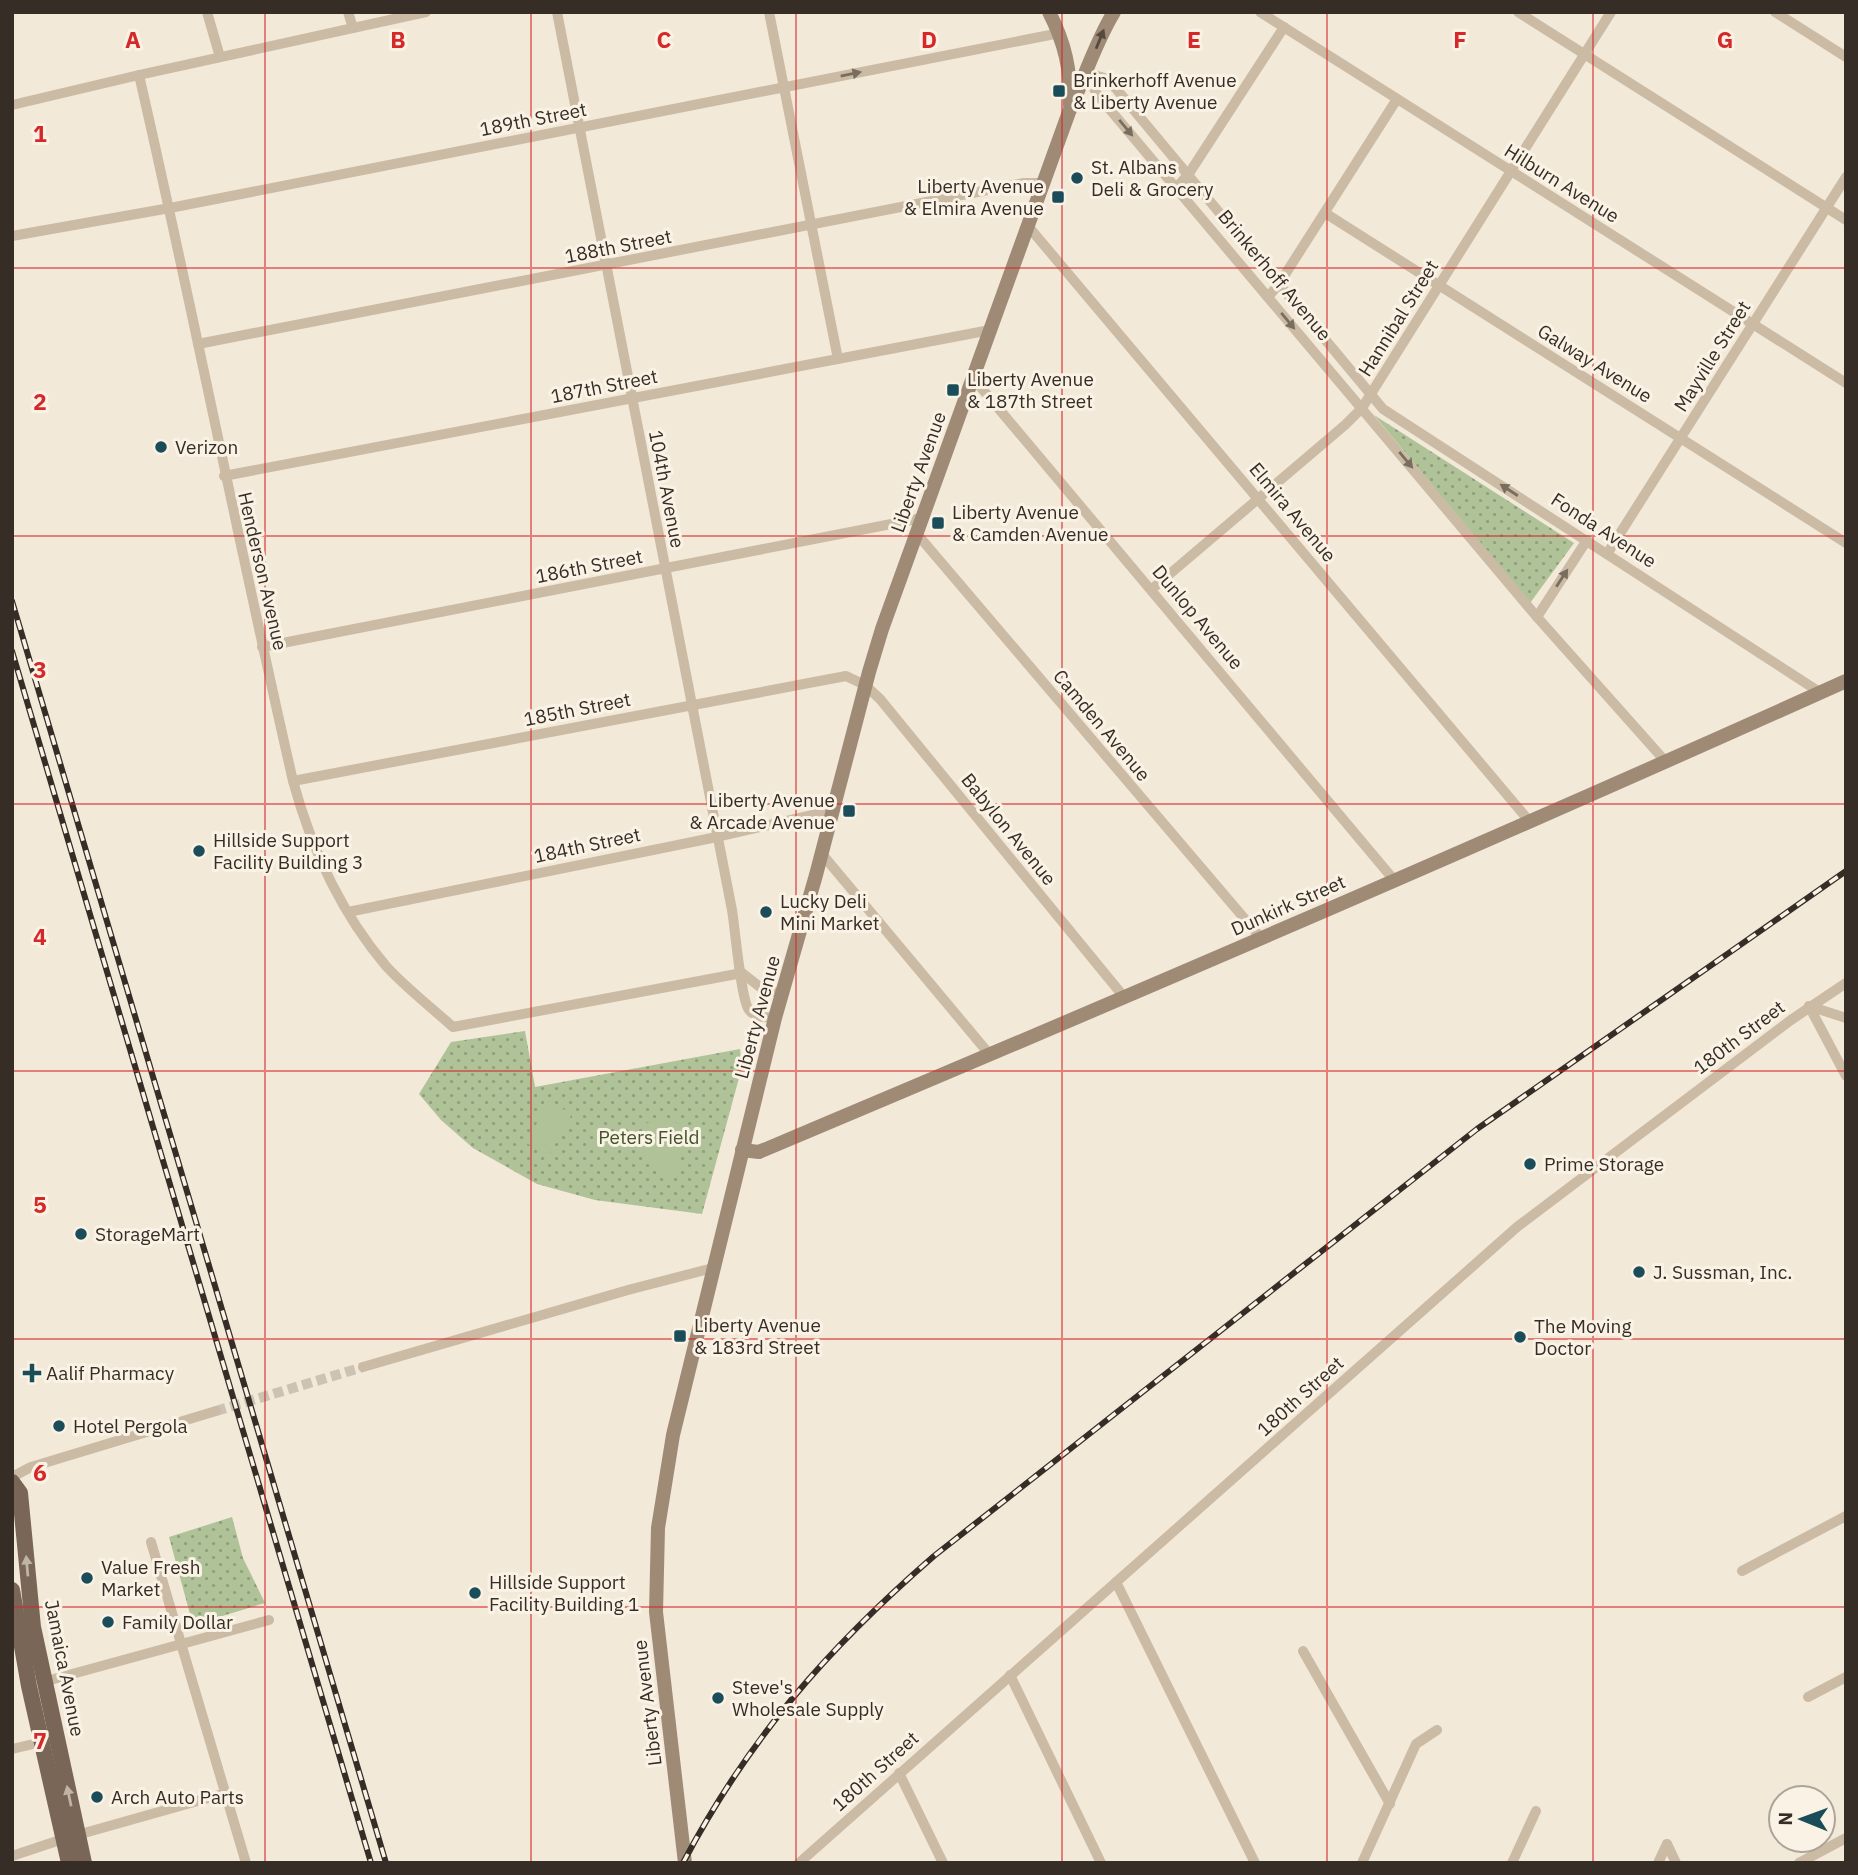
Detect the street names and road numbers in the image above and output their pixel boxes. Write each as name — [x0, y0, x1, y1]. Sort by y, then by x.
street label: 189th Street — [478, 97, 588, 141]
street label: Hilburn Avenue — [1500, 138, 1624, 228]
street label: Brinkerhoff Avenue — [1213, 205, 1337, 345]
street label: 188th Street — [563, 224, 673, 268]
street label: Hannibal Street — [1353, 255, 1443, 381]
street label: Mayville Street — [1668, 296, 1756, 416]
street label: Galway Avenue — [1533, 318, 1657, 408]
street label: 187th Street — [549, 364, 659, 408]
street label: Liberty Avenue — [885, 408, 951, 536]
street label: 104th Avenue — [644, 428, 690, 550]
street label: Elmira Avenue — [1244, 457, 1342, 567]
street label: Fonda Avenue — [1547, 487, 1661, 573]
street label: Henderson Avenue — [233, 490, 293, 652]
street label: 186th Street — [534, 544, 644, 588]
street label: Dunlop Avenue — [1147, 560, 1249, 674]
street label: Camden Avenue — [1048, 664, 1156, 786]
street label: 185th Street — [522, 687, 632, 731]
street label: Babylon Avenue — [956, 768, 1062, 890]
street label: 184th Street — [532, 822, 642, 868]
street label: Dunkirk Street — [1227, 869, 1349, 941]
street label: Liberty Avenue — [729, 953, 785, 1081]
street label: 180th Street — [1689, 995, 1789, 1079]
street label: 180th Street — [1252, 1351, 1348, 1441]
street label: Jamaica Avenue — [40, 1598, 90, 1738]
street label: Liberty Avenue — [627, 1639, 667, 1767]
street label: 180th Street — [827, 1726, 923, 1816]

